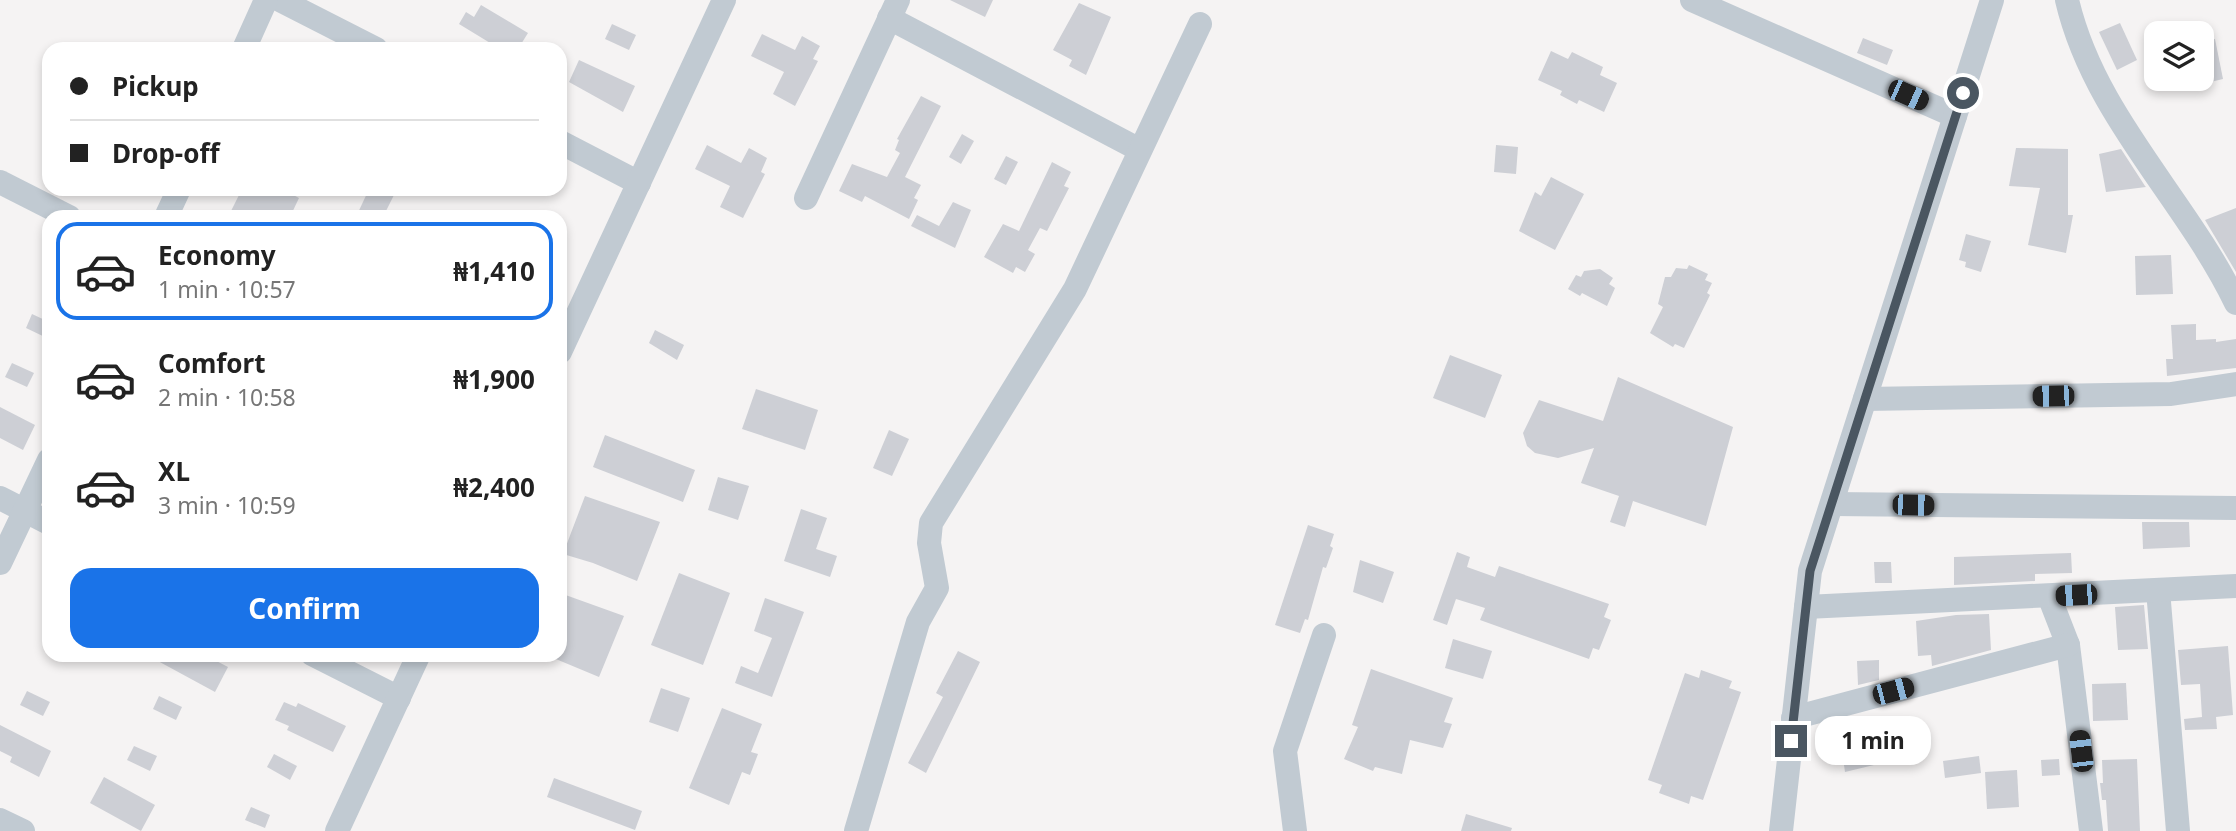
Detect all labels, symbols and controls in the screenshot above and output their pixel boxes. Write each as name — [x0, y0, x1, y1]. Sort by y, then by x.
map controls — [2144, 21, 2214, 91]
button: layers — [2144, 21, 2214, 91]
text: Pickup — [112, 68, 199, 104]
car — [1885, 77, 1932, 113]
route start — [1947, 77, 1979, 109]
text: Drop-off — [112, 135, 219, 171]
text: Economy — [158, 237, 276, 273]
icon: car — [74, 240, 137, 303]
text: ₦1,410 — [453, 253, 535, 289]
text: 1 min · 10:57 — [158, 273, 296, 305]
text: Comfort — [158, 345, 266, 381]
icon: car — [74, 348, 137, 411]
text: ₦1,900 — [453, 361, 535, 397]
text: 2 min · 10:58 — [158, 381, 296, 413]
car — [2032, 385, 2075, 407]
text: XL — [158, 453, 190, 489]
icon: car — [74, 456, 137, 519]
text: ₦2,400 — [453, 469, 535, 505]
text: 3 min · 10:59 — [158, 489, 296, 521]
car — [1892, 494, 1935, 516]
button: Confirm — [70, 568, 539, 648]
car — [2055, 583, 2098, 607]
car — [1870, 675, 1917, 707]
callout: 1 min — [1816, 716, 1931, 766]
text: 1 min — [1841, 724, 1905, 756]
route end — [1775, 725, 1807, 757]
car — [2069, 729, 2094, 773]

